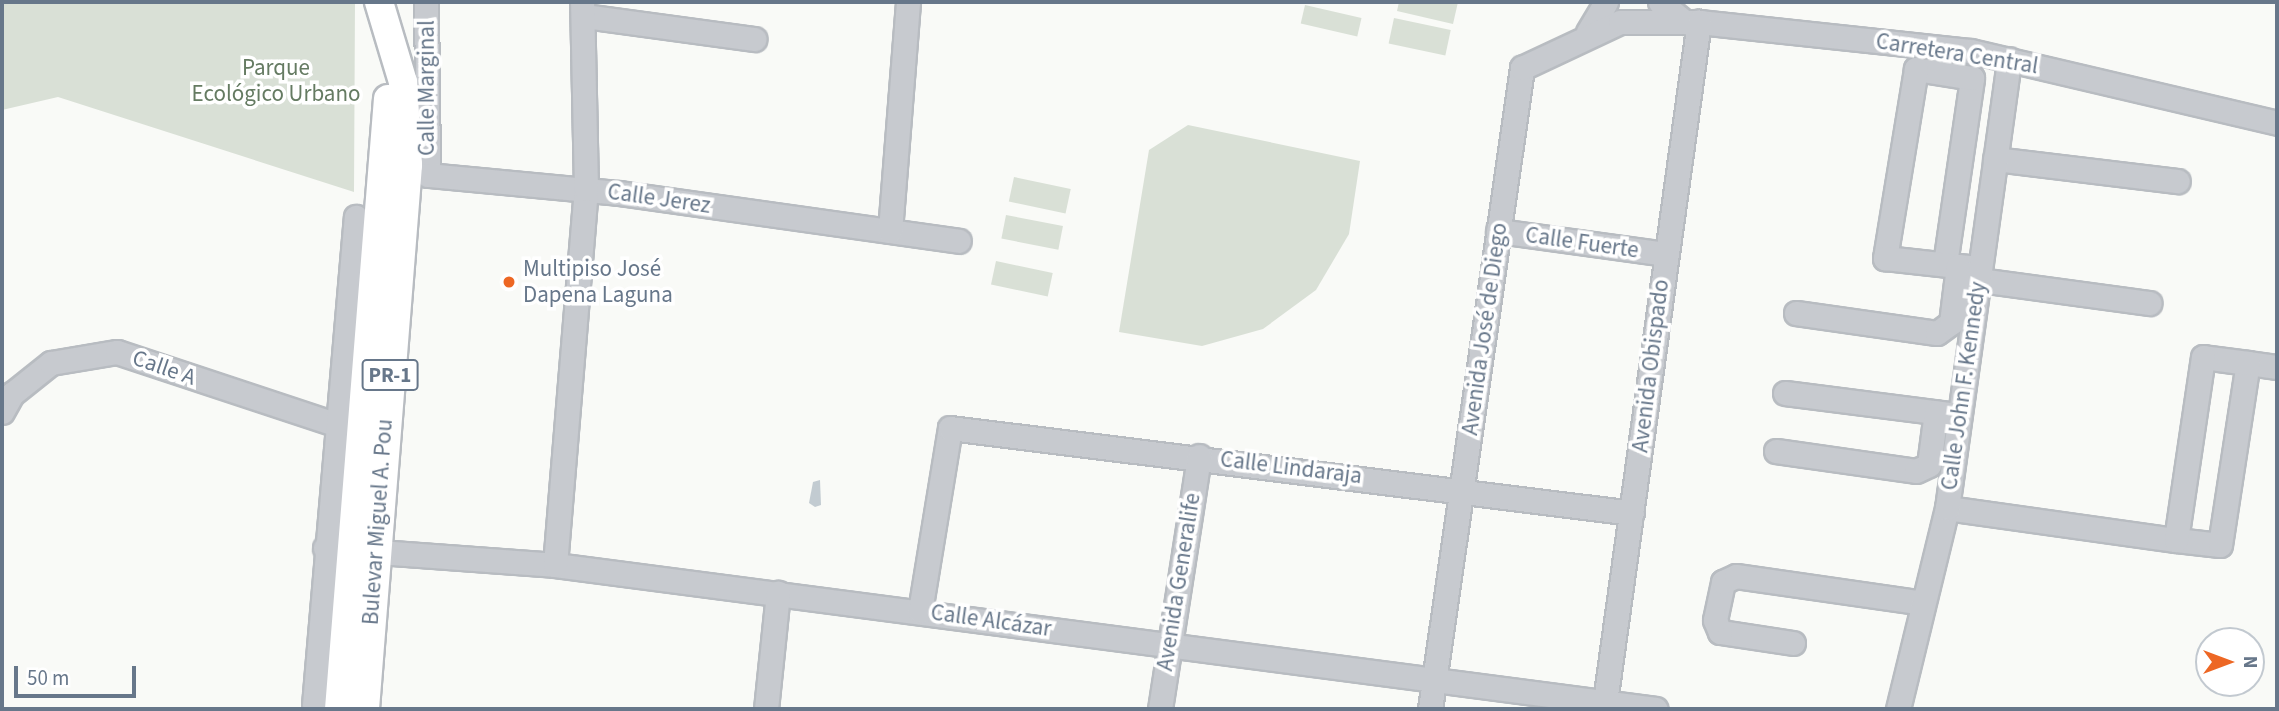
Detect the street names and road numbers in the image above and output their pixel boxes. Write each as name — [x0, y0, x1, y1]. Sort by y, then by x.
street label: Calle Marginal — [413, 20, 441, 156]
street label: Carretera Central — [1874, 28, 2040, 80]
street label: Calle Jerez — [606, 178, 712, 220]
street label: Avenida José de Diego — [1456, 221, 1514, 437]
street label: Calle Fuerte — [1524, 221, 1640, 265]
street label: Avenida Obispado — [1627, 278, 1675, 454]
street label: Calle John F. Kennedy — [1936, 280, 1992, 492]
street label: Calle A — [129, 344, 199, 392]
road number: PR-1 — [360, 358, 420, 392]
street label: Bulevar Miguel A. Pou — [357, 418, 399, 626]
street label: Calle Lindaraja — [1219, 446, 1363, 490]
street label: Avenida Generalife — [1151, 491, 1207, 673]
street label: Calle Alcázar — [929, 599, 1053, 643]

